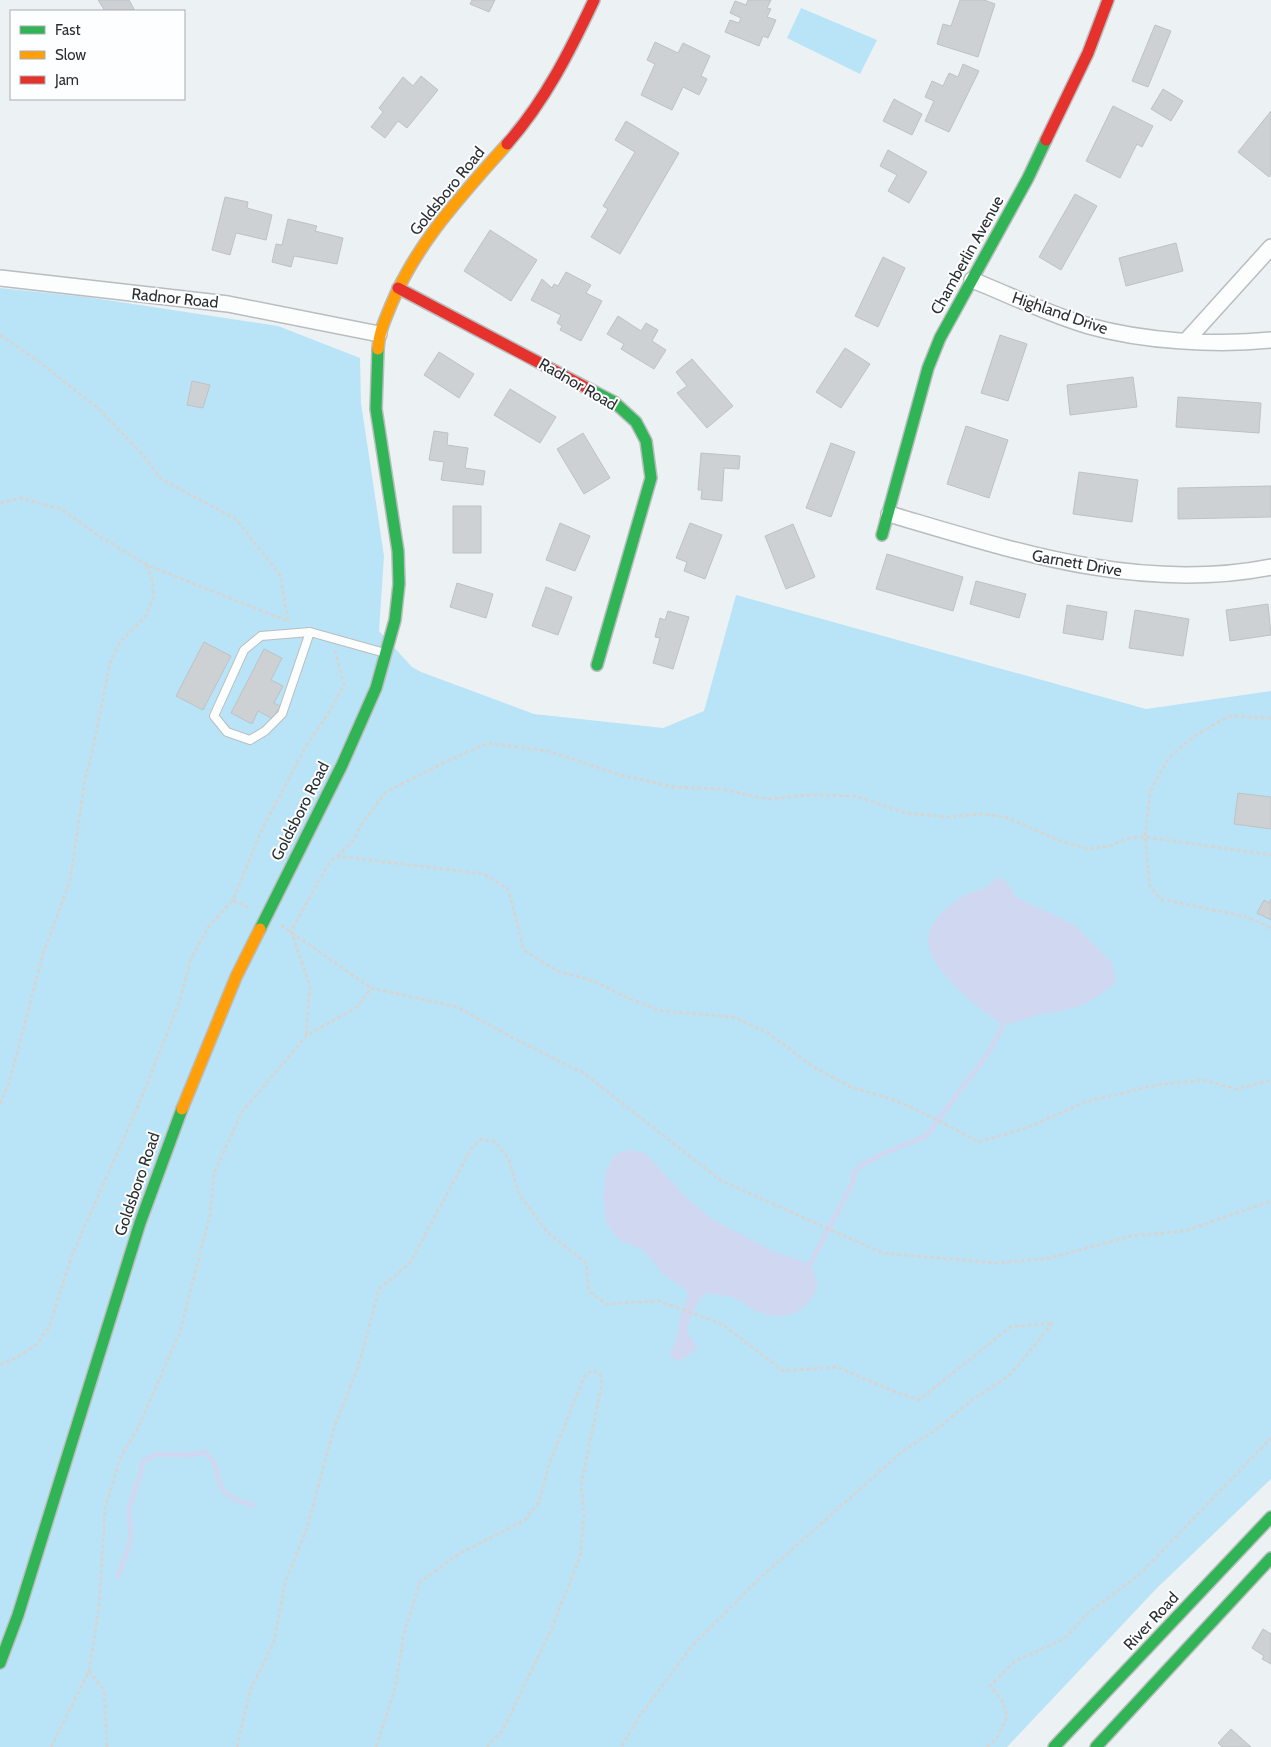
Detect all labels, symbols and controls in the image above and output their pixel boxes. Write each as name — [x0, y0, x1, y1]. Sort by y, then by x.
legend — [10, 10, 185, 100]
text: Fast — [55, 21, 80, 39]
text: Slow — [55, 46, 86, 64]
text: Jam — [54, 71, 79, 89]
street label: Goldsboro Road — [406, 143, 488, 239]
street label: Chamberlin Avenue — [926, 192, 1008, 318]
street label: Radnor Road — [131, 284, 219, 312]
street label: Highland Drive — [1010, 288, 1110, 338]
street label: Radnor Road — [535, 354, 621, 414]
street label: Garnett Drive — [1031, 546, 1123, 580]
street label: Goldsboro Road — [267, 758, 333, 864]
street label: Goldsboro Road — [110, 1130, 164, 1238]
street label: River Road — [1119, 1588, 1183, 1654]

